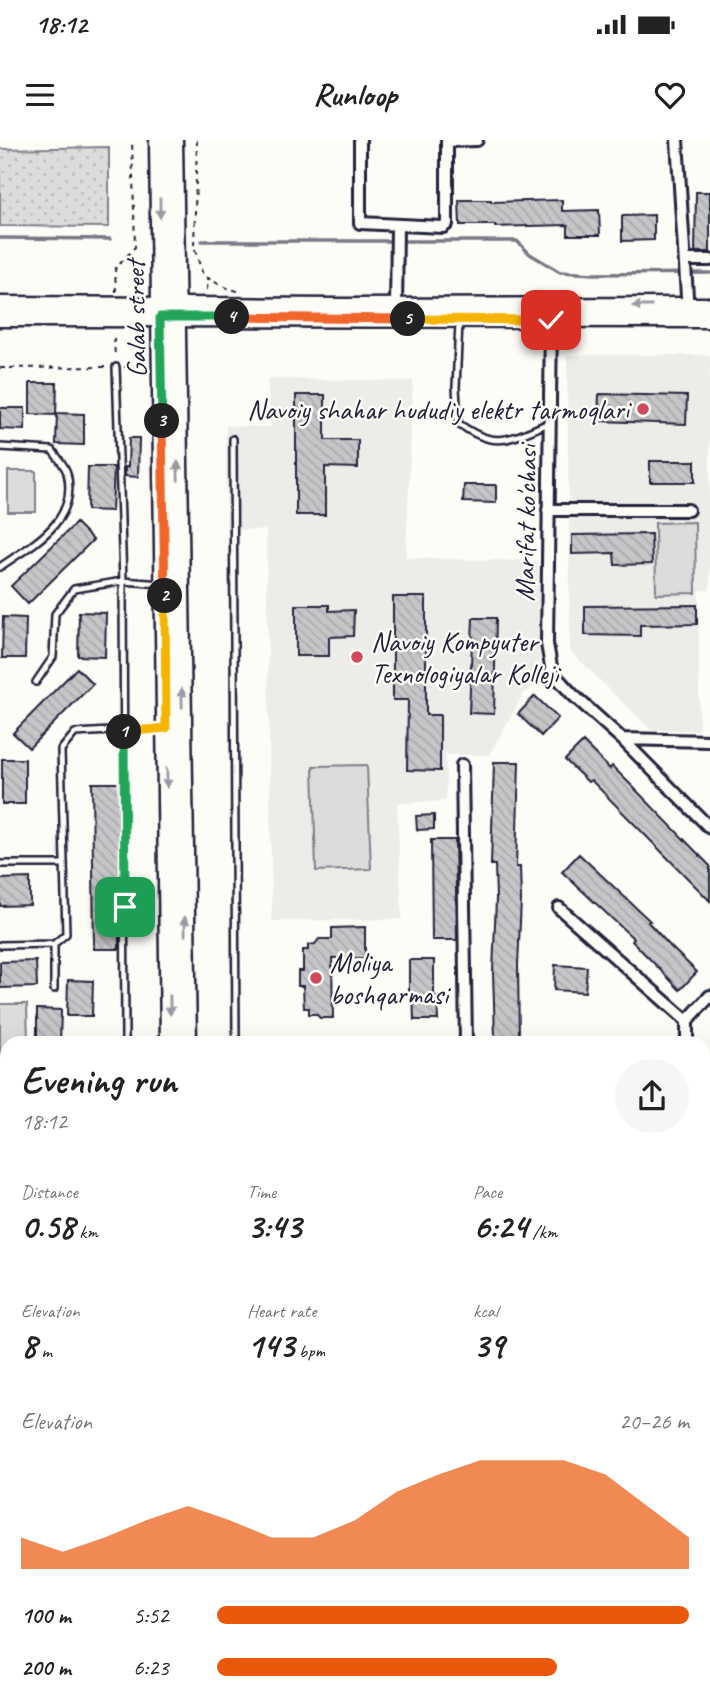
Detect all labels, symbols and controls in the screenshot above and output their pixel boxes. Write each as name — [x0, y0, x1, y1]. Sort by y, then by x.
text: 18:12 — [35, 8, 87, 41]
text: Runloop — [313, 74, 397, 115]
icon: menu — [21, 76, 59, 114]
icon: heart — [651, 76, 689, 114]
one-way arrow — [154, 197, 166, 219]
street label: Galab street — [117, 256, 154, 378]
pin — [521, 290, 581, 350]
pin: 4 — [215, 300, 250, 334]
one-way arrow — [631, 300, 653, 312]
icon: check — [532, 301, 570, 339]
pin: 5 — [390, 302, 426, 336]
text: 4 — [227, 304, 236, 328]
text: 5 — [403, 306, 412, 330]
place label: Navoiy shahar hududiy elektr tarmoqlari — [247, 392, 633, 427]
marker: Navoiy shahar hududiy elektr tarmoqlari — [635, 401, 651, 417]
pin: 3 — [144, 404, 180, 438]
text: 3 — [157, 408, 166, 432]
street label: Marifat ko'chasi — [507, 441, 544, 602]
one-way arrow — [173, 460, 184, 482]
pin: 2 — [148, 578, 182, 614]
text: 2 — [160, 583, 169, 607]
place label: Navoiy Kompyuter Texnologiyalar Kolleji — [371, 624, 562, 691]
marker: Navoiy Kompyuter Texnologiyalar Kolleji — [349, 649, 365, 665]
one-way arrow — [176, 687, 188, 709]
pin: 1 — [106, 714, 142, 750]
text: 1 — [119, 719, 128, 743]
one-way arrow — [161, 767, 173, 789]
pin — [95, 877, 155, 937]
icon: arrive — [106, 888, 144, 926]
one-way arrow — [179, 915, 191, 937]
place label: Moliya boshqarmasi — [330, 945, 452, 1012]
marker: Moliya boshqarmasi — [308, 970, 324, 986]
one-way arrow — [164, 994, 176, 1016]
text: Evening run — [21, 1057, 177, 1104]
button: share — [615, 1059, 689, 1133]
text: 18:12 — [21, 1107, 67, 1136]
text: Distance — [21, 1180, 78, 1204]
text: Time — [247, 1180, 276, 1204]
text: Pace — [473, 1180, 502, 1204]
text: 0.58 — [21, 1204, 75, 1249]
text: 3:43 — [247, 1204, 301, 1249]
text: 6:24 — [473, 1204, 528, 1249]
text: km — [75, 1220, 98, 1244]
text: /km — [528, 1220, 557, 1244]
text: Elevation — [21, 1299, 79, 1323]
text: Heart rate — [247, 1299, 316, 1323]
text: kcal — [473, 1299, 498, 1323]
text: 8 — [21, 1323, 37, 1368]
text: 143 — [247, 1323, 294, 1368]
text: 39 — [473, 1323, 504, 1368]
text: m — [37, 1339, 52, 1363]
text: bpm — [294, 1339, 325, 1363]
text: Elevation — [21, 1407, 92, 1436]
text: 20–26 m — [619, 1407, 689, 1436]
text: 100 m — [21, 1601, 71, 1630]
text: 5:52 — [133, 1601, 169, 1630]
text: 200 m — [21, 1653, 71, 1682]
text: 6:23 — [133, 1653, 169, 1682]

